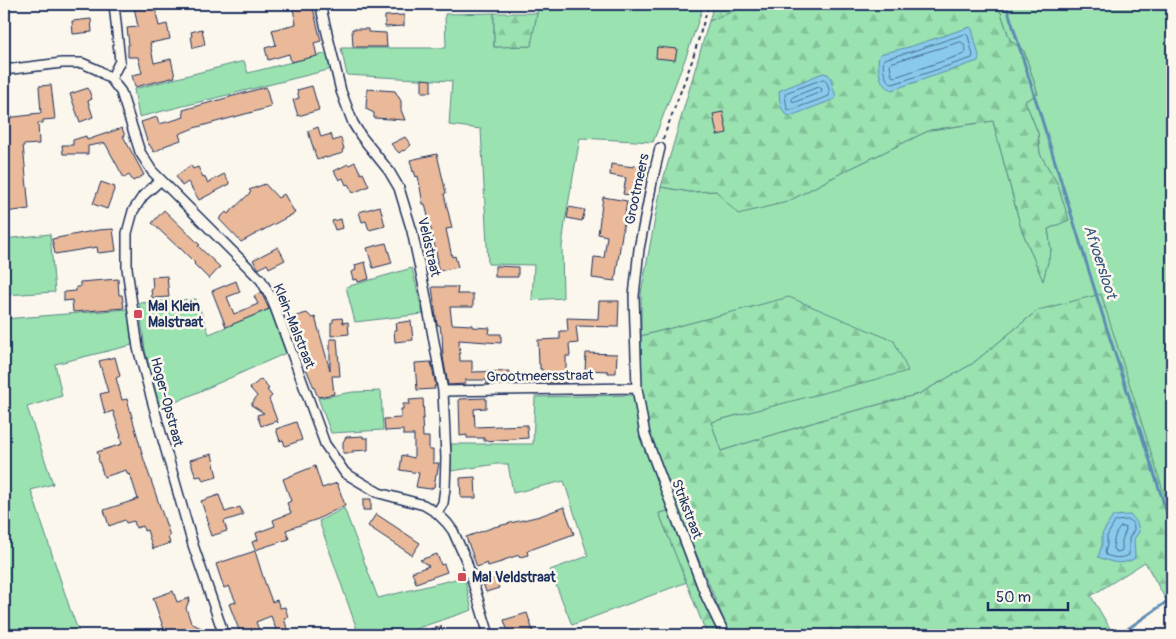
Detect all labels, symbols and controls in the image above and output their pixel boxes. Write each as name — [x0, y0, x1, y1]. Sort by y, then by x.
street label: Grootmeers — [621, 151, 653, 226]
street label: Veldstraat — [414, 216, 444, 279]
water label: Afvoersloot — [1079, 223, 1121, 303]
street label: Klein-Malstraat — [269, 281, 319, 371]
place label: Mal Klein Malstraat — [148, 298, 203, 331]
marker: Mal Klein Malstraat — [132, 308, 144, 320]
street label: Hoger-Opstraat — [147, 355, 187, 449]
street label: Grootmeersstraat — [486, 367, 594, 385]
street label: Strikstraat — [668, 477, 706, 541]
place label: Mal Veldstraat — [472, 569, 556, 586]
marker: Mal Veldstraat — [456, 571, 468, 583]
scale bar — [988, 579, 1068, 611]
text: 50 m — [996, 588, 1031, 607]

